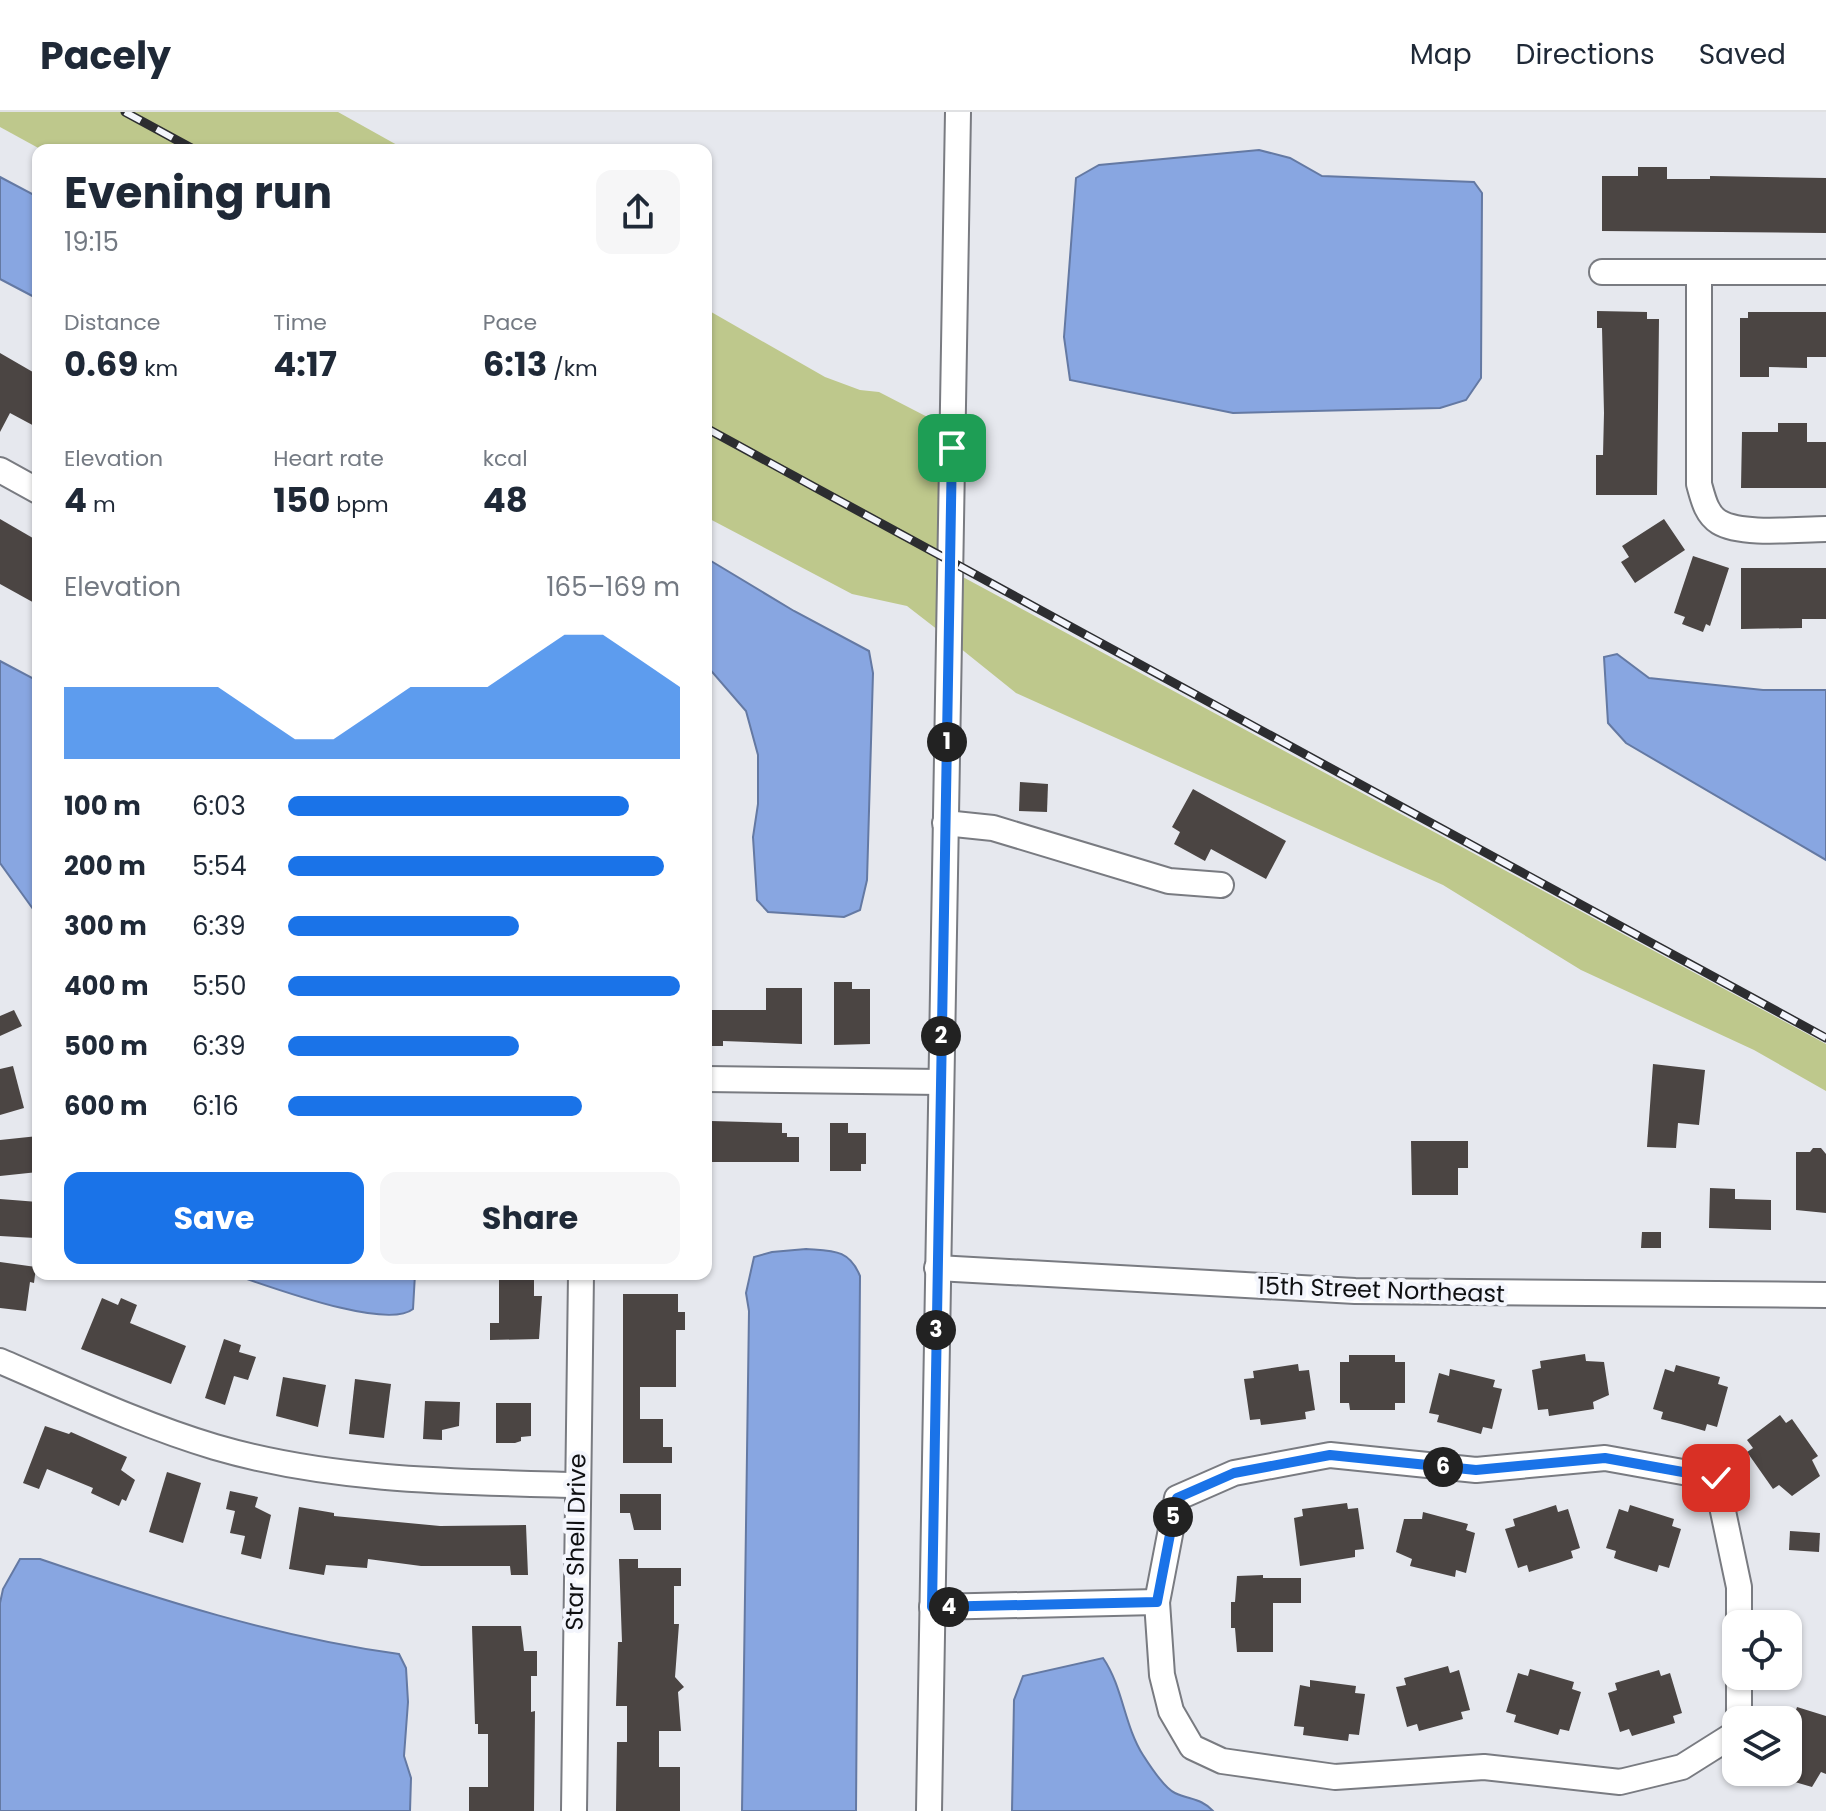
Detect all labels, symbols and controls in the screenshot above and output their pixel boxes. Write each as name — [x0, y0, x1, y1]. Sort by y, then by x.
text: Pacely — [40, 29, 171, 82]
text: Map — [1410, 35, 1472, 74]
text: Directions — [1516, 35, 1655, 74]
text: Saved — [1699, 35, 1786, 74]
text: Evening run — [64, 162, 332, 223]
button: share — [596, 170, 680, 254]
text: 19:15 — [64, 224, 119, 260]
text: Distance — [64, 307, 160, 338]
text: Time — [273, 307, 327, 338]
text: Pace — [483, 307, 537, 338]
text: 0.69 — [64, 340, 138, 388]
text: 4:17 — [273, 340, 337, 388]
text: 6:13 — [483, 340, 547, 388]
text: km — [138, 353, 178, 384]
text: /km — [547, 353, 598, 384]
pin — [918, 414, 986, 482]
icon: arrive — [930, 426, 974, 470]
text: Elevation — [64, 443, 163, 474]
text: Heart rate — [273, 443, 384, 474]
text: kcal — [483, 443, 528, 474]
text: 4 — [64, 476, 87, 524]
text: 150 — [273, 476, 330, 524]
text: 48 — [483, 476, 528, 524]
text: m — [87, 489, 116, 520]
text: bpm — [330, 489, 389, 520]
text: Elevation — [64, 569, 181, 605]
text: 165–169 m — [546, 569, 680, 605]
pin: 1 — [927, 722, 967, 762]
text: 1 — [943, 726, 951, 757]
text: 100 m — [64, 788, 141, 824]
text: 6:03 — [192, 788, 246, 824]
text: 200 m — [64, 848, 146, 884]
text: 5:54 — [192, 848, 247, 884]
text: 300 m — [64, 908, 147, 944]
text: 6:39 — [192, 908, 246, 944]
text: 400 m — [64, 968, 149, 1004]
text: 5:50 — [192, 968, 247, 1004]
pin: 2 — [921, 1016, 961, 1056]
text: 2 — [935, 1020, 947, 1051]
text: 500 m — [64, 1028, 148, 1064]
text: 6:39 — [192, 1028, 246, 1064]
text: 600 m — [64, 1088, 148, 1124]
text: 6:16 — [192, 1088, 239, 1124]
button: Save — [64, 1172, 364, 1264]
button: Share — [380, 1172, 680, 1264]
street label: 15th Street Northeast — [1257, 1269, 1505, 1310]
pin: 3 — [916, 1310, 956, 1350]
text: 3 — [929, 1314, 943, 1345]
pin — [1682, 1444, 1750, 1512]
pin: 6 — [1423, 1447, 1463, 1487]
text: 6 — [1436, 1451, 1450, 1482]
street label: Star Shell Drive — [557, 1453, 594, 1631]
icon: check — [1694, 1456, 1738, 1500]
pin: 5 — [1153, 1497, 1193, 1537]
text: 5 — [1166, 1501, 1180, 1532]
pin: 4 — [929, 1587, 969, 1627]
text: 4 — [942, 1591, 956, 1622]
map controls — [1722, 1610, 1802, 1786]
button: locate — [1722, 1610, 1802, 1690]
button: layers — [1722, 1706, 1802, 1786]

